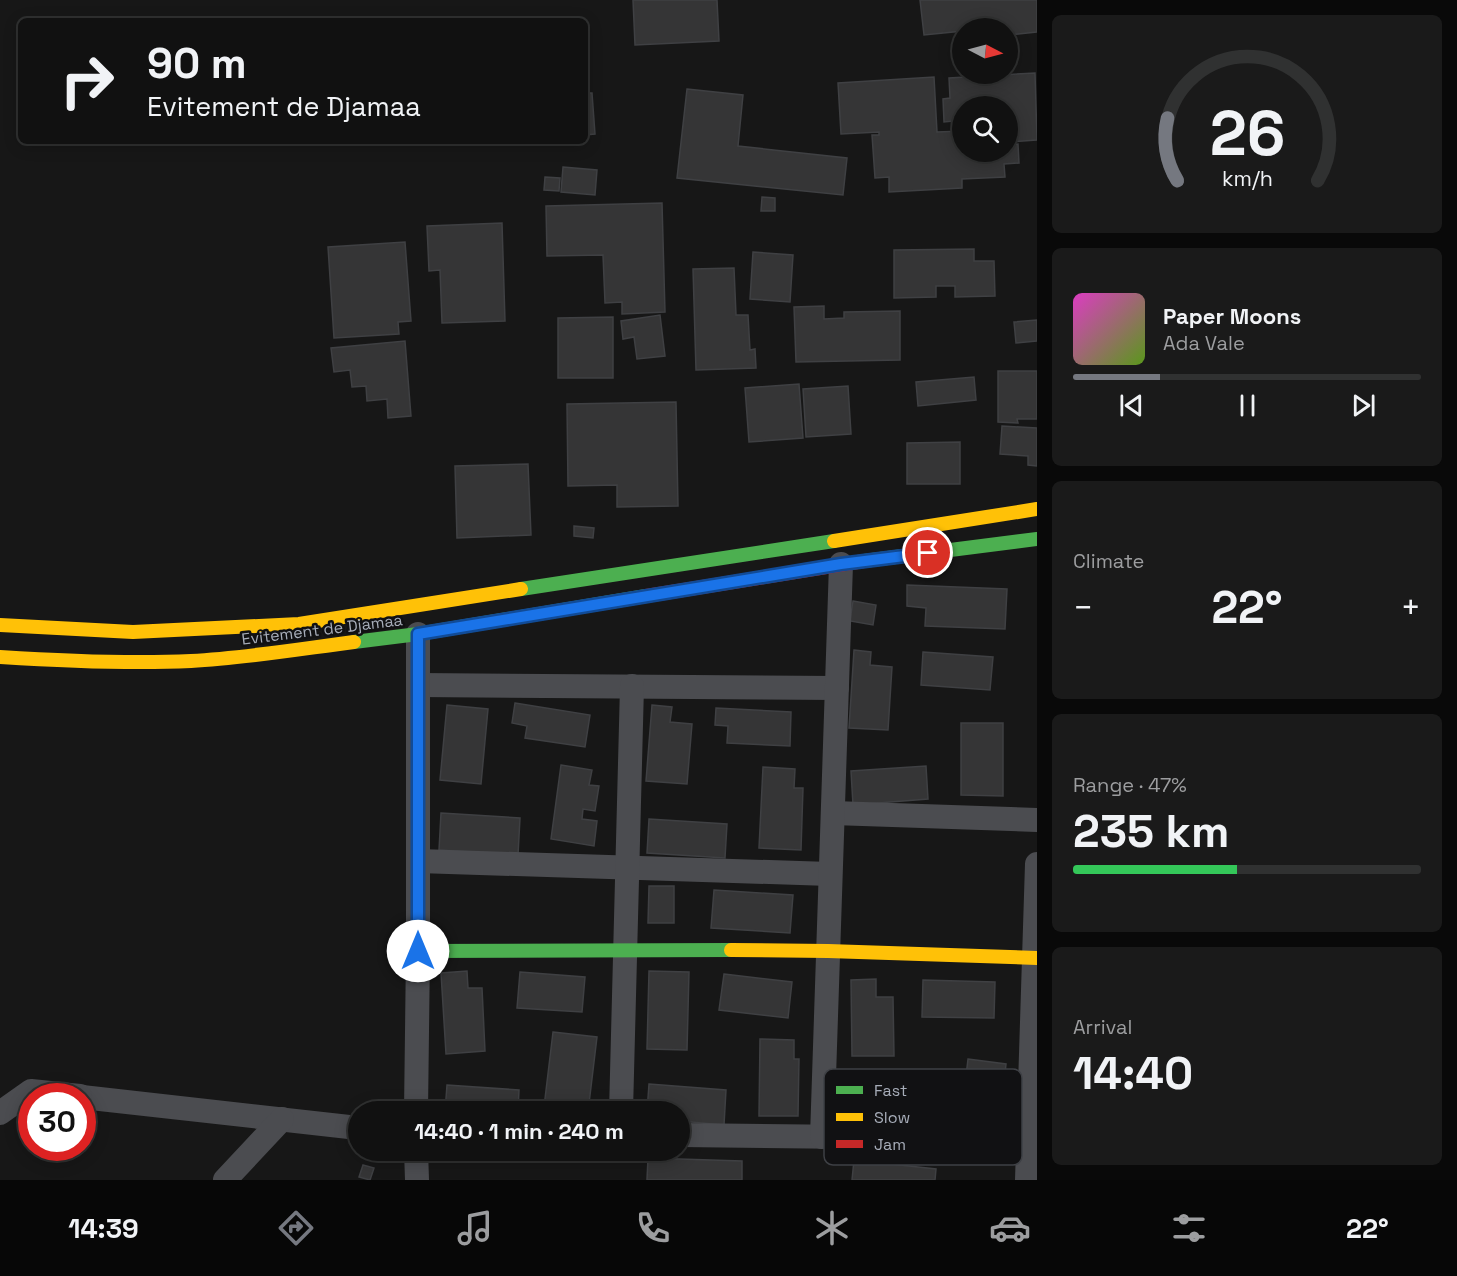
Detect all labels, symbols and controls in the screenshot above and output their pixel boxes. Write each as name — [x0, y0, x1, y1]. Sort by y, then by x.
north arrow — [952, 18, 1018, 84]
map controls — [952, 18, 1018, 162]
text: 90 m — [147, 37, 247, 90]
icon: right — [48, 42, 126, 120]
text: Evitement de Djamaa — [147, 89, 421, 124]
text: 26 — [1209, 94, 1285, 173]
button: search — [952, 96, 1018, 162]
text: km/h — [1221, 165, 1273, 192]
text: Paper Moons — [1163, 302, 1301, 330]
text: Ada Vale — [1163, 330, 1245, 356]
icon: previous — [1115, 389, 1148, 422]
icon: pause — [1231, 389, 1264, 422]
icon: next — [1347, 389, 1380, 422]
pin — [902, 527, 953, 578]
icon: arrive — [911, 536, 944, 569]
text: Climate — [1073, 548, 1144, 574]
text: 22° — [1211, 579, 1283, 636]
text: − — [1073, 587, 1093, 629]
text: + — [1401, 587, 1421, 629]
street label: Evitement de Djamaa — [240, 609, 404, 650]
text: Range · 47% — [1073, 772, 1187, 798]
text: 235 km — [1073, 803, 1229, 860]
position arrow — [386, 919, 450, 983]
text: Arrival — [1073, 1014, 1132, 1040]
text: 14:40 — [1073, 1045, 1193, 1102]
legend — [824, 1069, 1022, 1165]
text: Fast — [874, 1080, 907, 1101]
speed limit sign: 30 — [18, 1083, 96, 1161]
text: Slow — [874, 1107, 910, 1128]
text: 14:40 · 1 min · 240 m — [414, 1117, 624, 1145]
text: Jam — [874, 1134, 906, 1155]
icon: directions — [275, 1207, 317, 1249]
icon: music — [454, 1207, 496, 1249]
icon: phone — [632, 1207, 674, 1249]
icon: climate — [811, 1207, 853, 1249]
icon: car — [989, 1207, 1031, 1249]
icon: filters — [1168, 1207, 1210, 1249]
text: 14:39 — [68, 1211, 139, 1246]
text: 22° — [1346, 1211, 1389, 1246]

